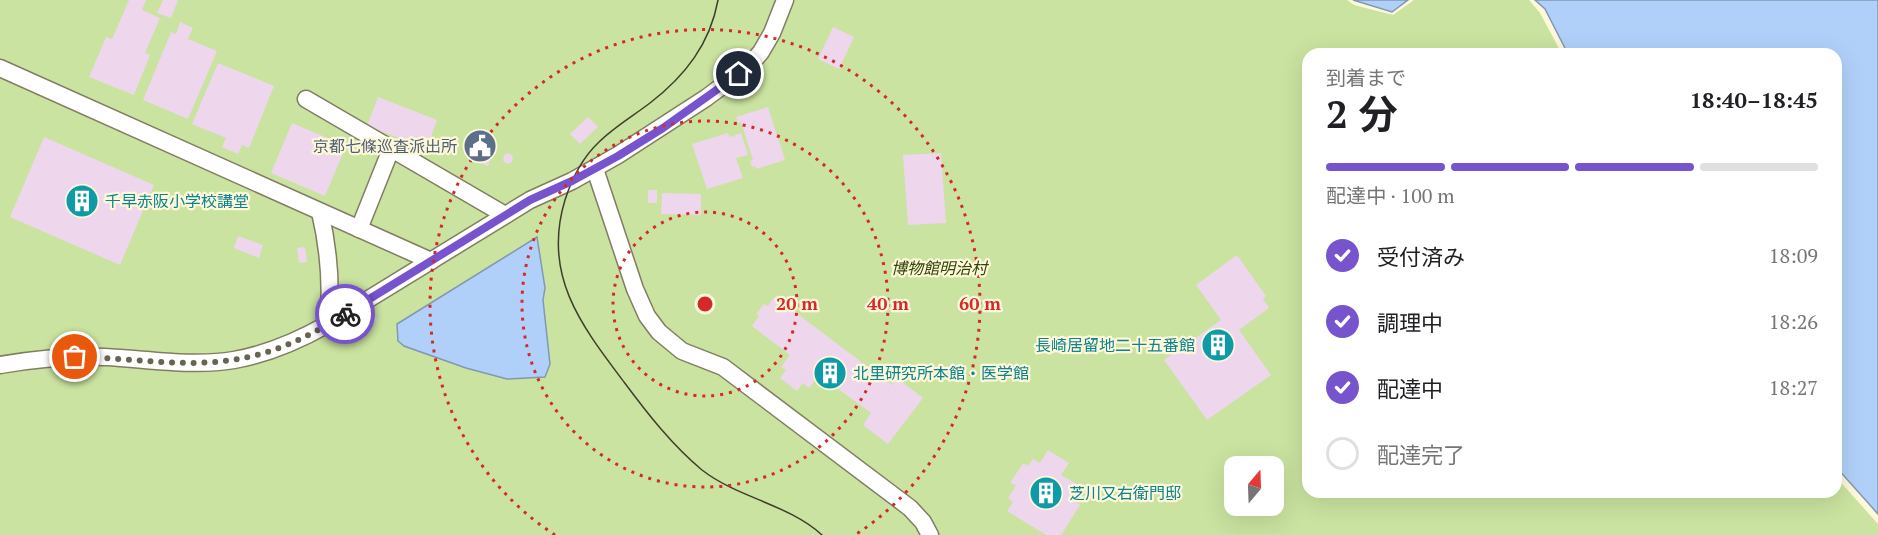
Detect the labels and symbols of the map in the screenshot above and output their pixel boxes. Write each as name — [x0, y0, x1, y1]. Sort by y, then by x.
pin — [713, 48, 764, 99]
public building icon: 京都七條巡査派出所 — [462, 128, 498, 164]
place label: 京都七條巡査派出所 — [313, 135, 457, 157]
building icon: 千早赤阪小学校講堂 — [64, 183, 100, 219]
place label: 千早赤阪小学校講堂 — [105, 190, 249, 212]
park label: 博物館明治村 — [891, 257, 989, 279]
courier — [315, 284, 375, 344]
text: 20 m — [776, 291, 818, 315]
text: 40 m — [867, 291, 909, 315]
text: 60 m — [959, 291, 1001, 315]
centre of rings — [695, 294, 715, 314]
building icon: 長崎居留地二十五番館 — [1200, 327, 1236, 363]
pin — [49, 331, 100, 382]
place label: 長崎居留地二十五番館 — [1035, 334, 1195, 356]
building icon: 北里研究所本館・医学館 — [812, 355, 848, 391]
place label: 北里研究所本館・医学館 — [853, 362, 1029, 384]
north arrow — [1224, 456, 1284, 516]
building icon: 芝川又右衛門邸 — [1028, 475, 1064, 511]
place label: 芝川又右衛門邸 — [1069, 482, 1181, 504]

